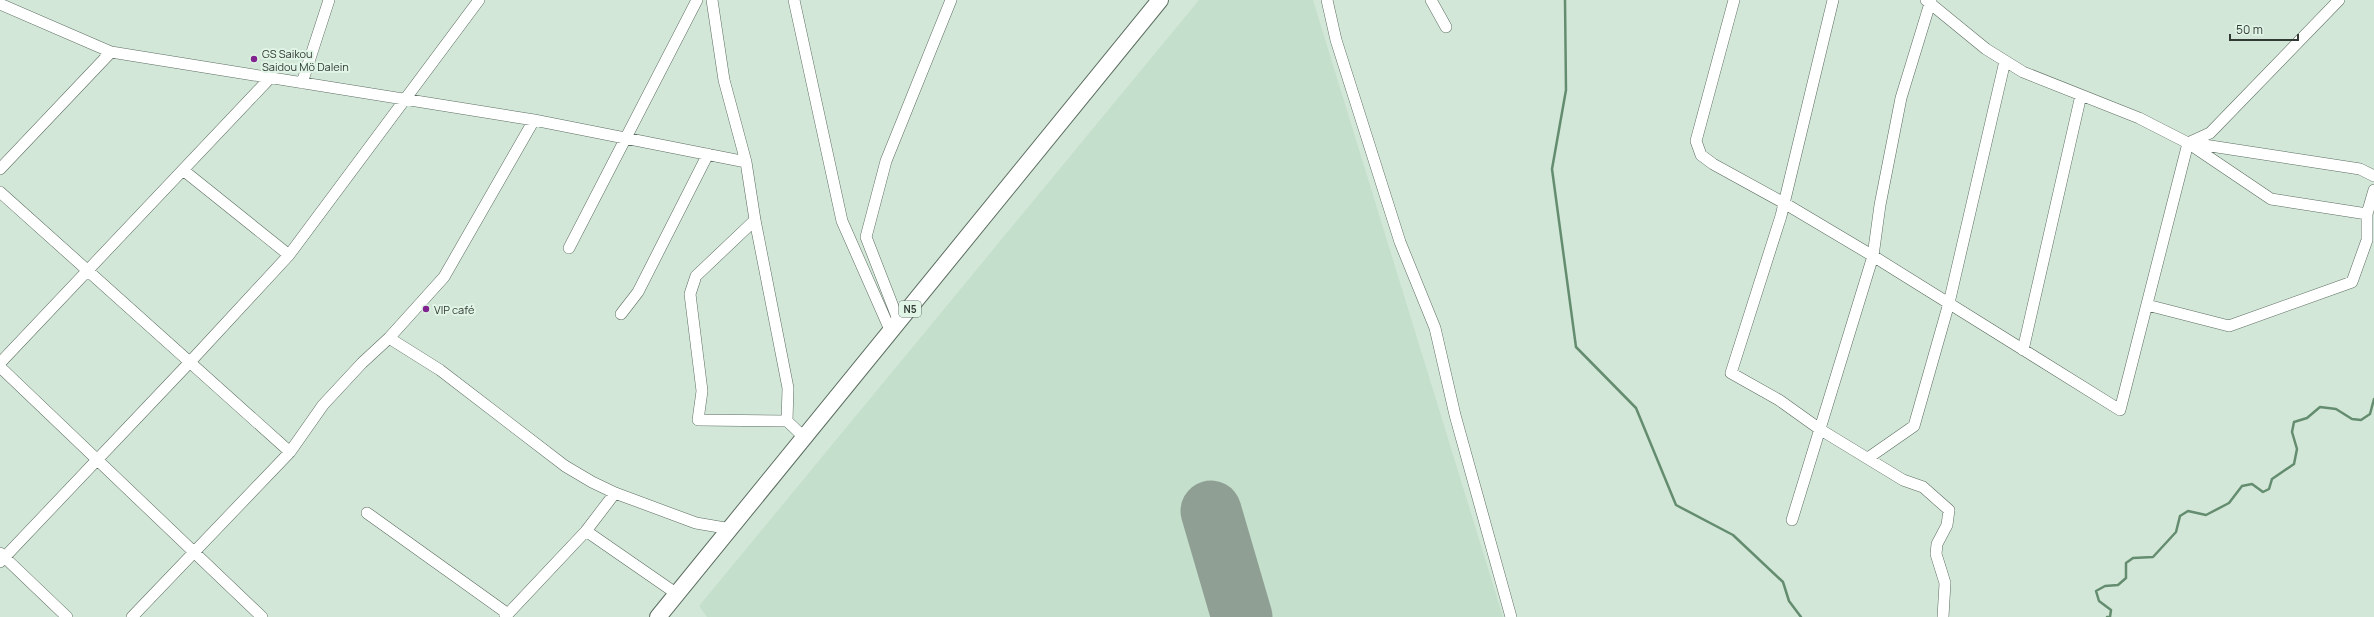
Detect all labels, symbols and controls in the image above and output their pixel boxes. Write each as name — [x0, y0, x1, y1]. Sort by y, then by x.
scale bar — [2230, 16, 2298, 42]
text: 50 m — [2236, 21, 2263, 38]
place label: GS Saikou Saidou Mö Dalein — [262, 46, 349, 74]
marker: GS Saikou Saidou Mö Dalein — [249, 54, 259, 64]
road number: N5 — [899, 301, 921, 317]
place label: VIP café — [434, 302, 475, 317]
marker: VIP café — [421, 304, 431, 314]

